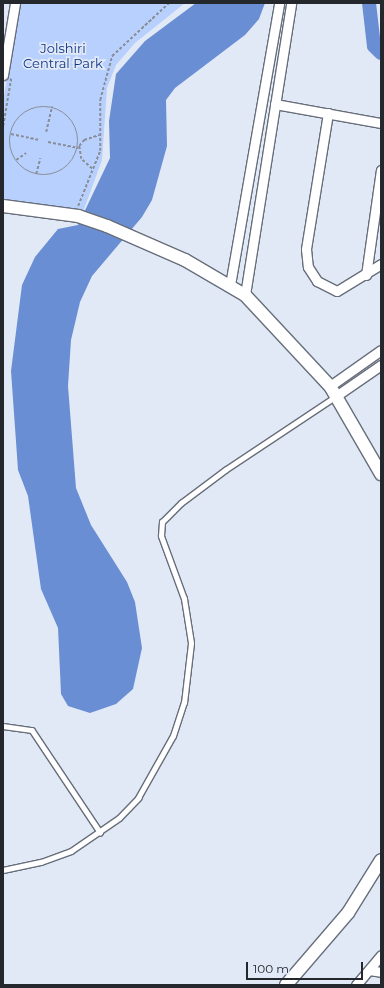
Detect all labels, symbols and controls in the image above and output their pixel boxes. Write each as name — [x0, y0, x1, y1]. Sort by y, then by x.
park label: Jolshiri Central Park — [23, 41, 103, 72]
scale bar — [248, 954, 365, 980]
text: 100 m — [253, 961, 289, 976]

